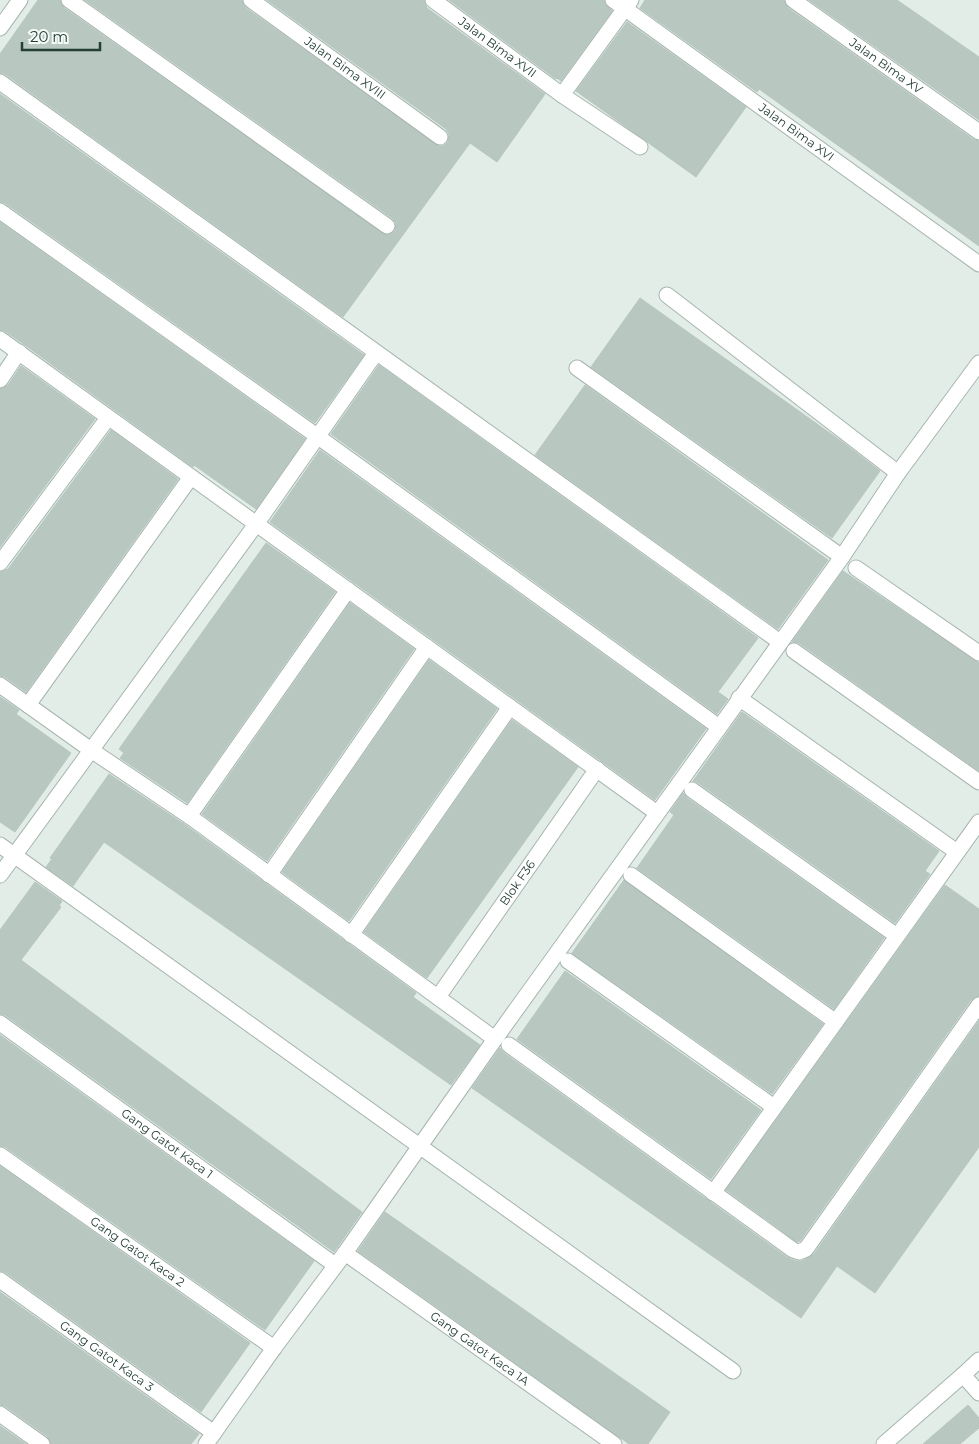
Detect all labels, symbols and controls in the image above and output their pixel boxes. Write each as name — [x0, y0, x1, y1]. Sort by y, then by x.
street label: Jalan Bima XVII — [455, 13, 540, 81]
scale bar — [22, 20, 100, 52]
text: 20 m — [30, 27, 68, 46]
street label: Jalan Bima XVIII — [301, 33, 389, 102]
street label: Jalan Bima XV — [846, 34, 926, 97]
street label: Jalan Bima XVI — [755, 99, 837, 164]
street label: Blok F36 — [496, 857, 538, 908]
street label: Gang Gatot Kaca 1 — [119, 1105, 216, 1181]
street label: Gang Gatot Kaca 2 — [88, 1213, 188, 1290]
street label: Gang Gatot Kaca 1A — [427, 1308, 533, 1389]
street label: Gang Gatot Kaca 3 — [57, 1317, 157, 1395]

